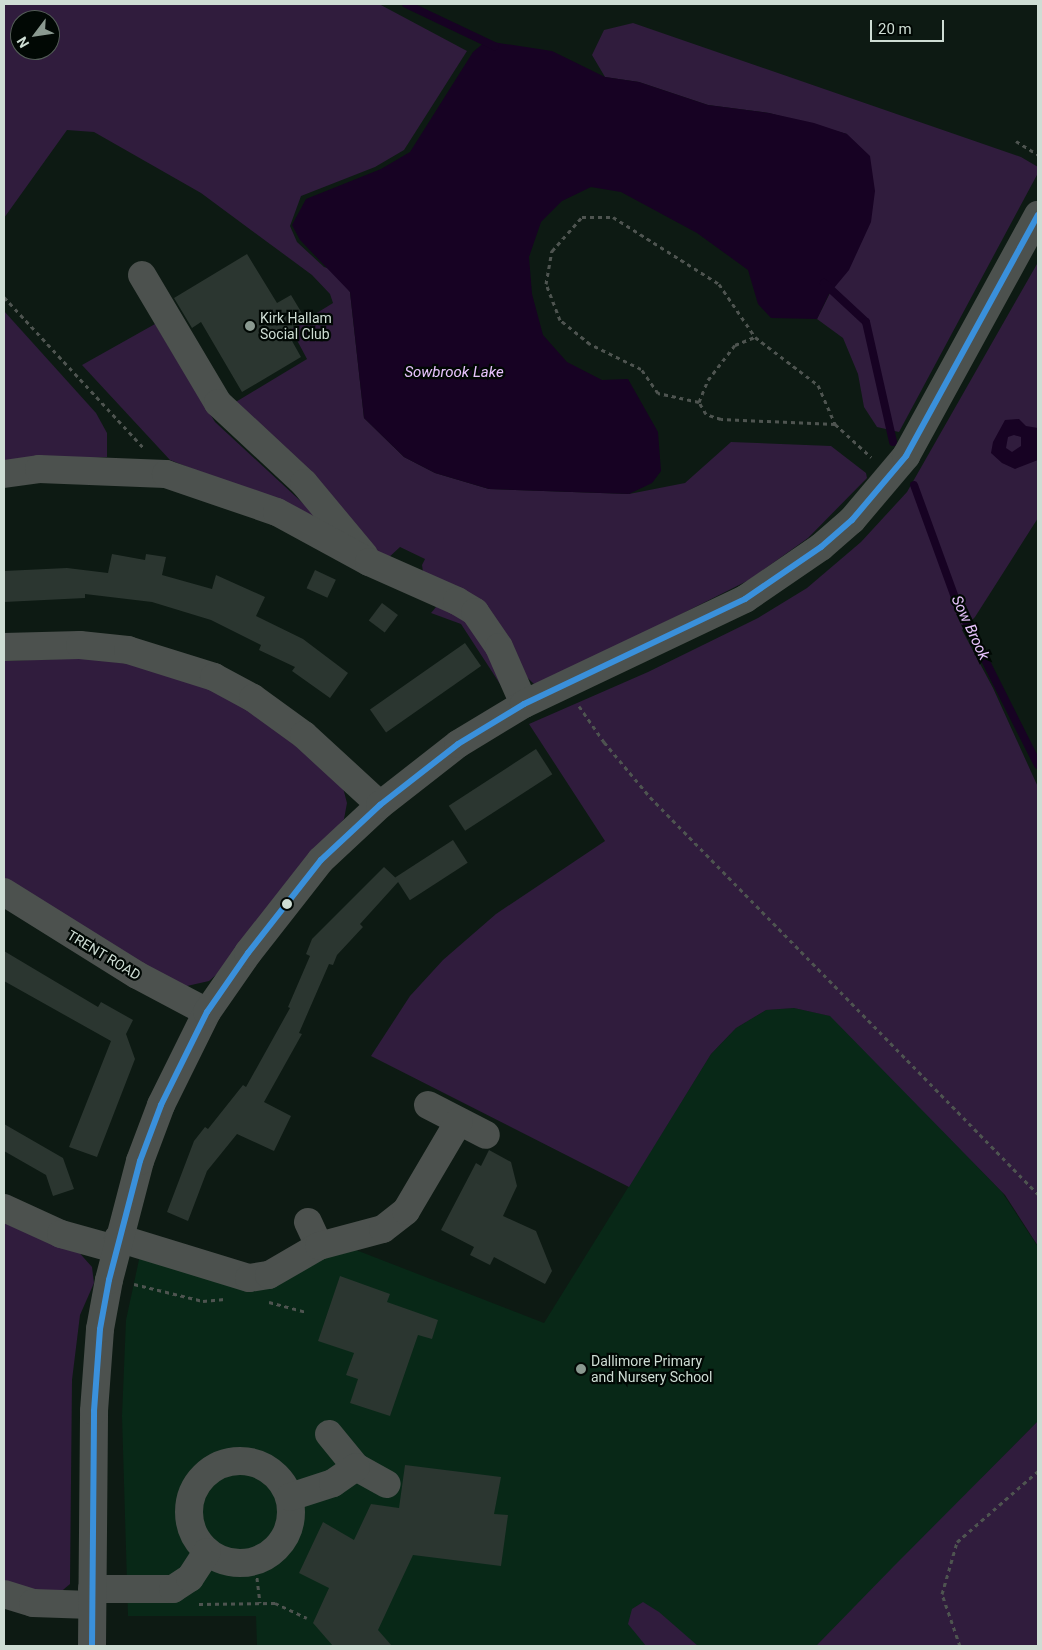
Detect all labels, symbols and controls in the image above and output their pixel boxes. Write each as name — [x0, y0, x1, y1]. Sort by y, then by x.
north arrow — [10, 10, 60, 60]
scale bar — [872, 10, 946, 42]
text: 20 m — [878, 20, 912, 38]
text: N — [14, 34, 32, 51]
place label: Kirk Hallam Social Club — [260, 310, 332, 342]
marker: Kirk Hallam Social Club — [244, 320, 256, 332]
water label: Sowbrook Lake — [404, 364, 504, 382]
water label: Sow Brook — [947, 593, 993, 663]
unlabelled marker — [282, 899, 292, 909]
street label: TRENT ROAD — [64, 926, 144, 984]
place label: Dallimore Primary and Nursery School — [591, 1353, 713, 1385]
marker: Dallimore Primary and Nursery School — [575, 1363, 587, 1375]

